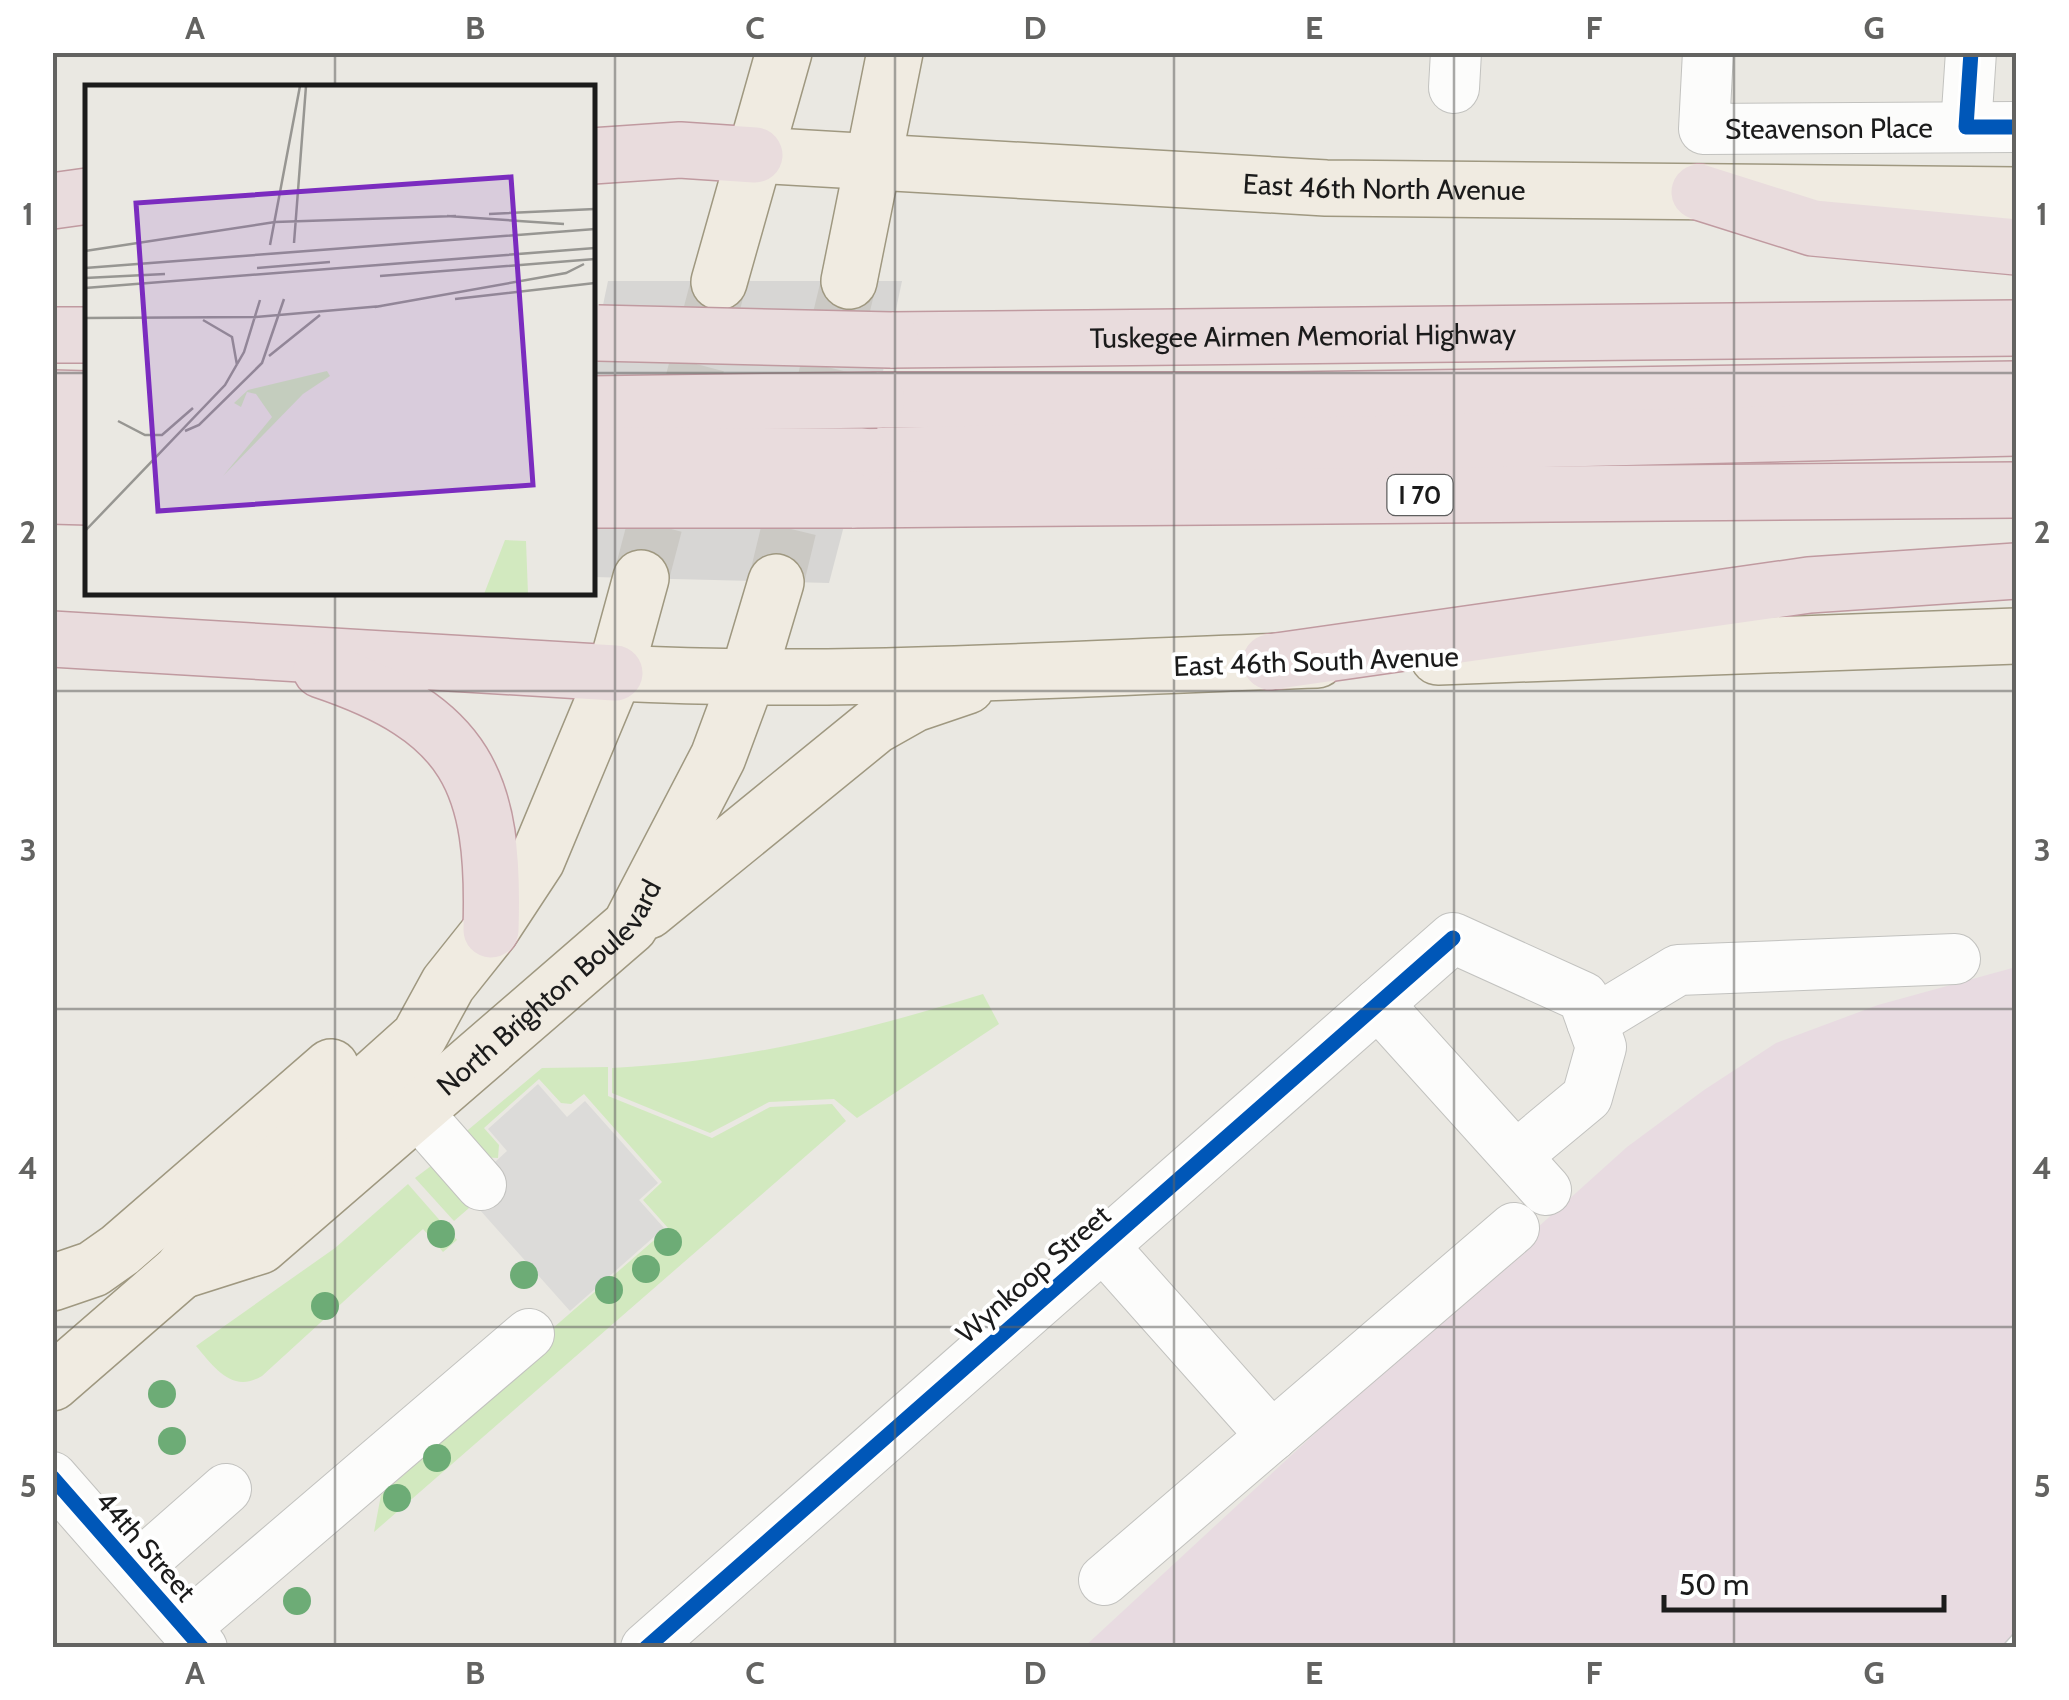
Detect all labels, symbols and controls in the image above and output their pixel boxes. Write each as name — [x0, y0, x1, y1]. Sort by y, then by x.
text: A — [185, 8, 205, 47]
text: B — [465, 8, 485, 47]
text: C — [745, 8, 765, 47]
text: D — [1023, 8, 1047, 47]
text: E — [1305, 8, 1323, 47]
text: F — [1586, 8, 1603, 47]
text: G — [1863, 8, 1885, 47]
inset map — [85, 85, 595, 595]
street label: Steavenson Place — [1725, 111, 1933, 146]
street label: East 46th North Avenue — [1242, 166, 1526, 207]
text: 1 — [22, 194, 34, 233]
text: 1 — [2036, 194, 2048, 233]
street label: Tuskegee Airmen Memorial Highway — [1090, 316, 1516, 355]
road number: I 70 — [1388, 475, 1452, 515]
text: 2 — [20, 512, 36, 551]
text: 2 — [2034, 512, 2050, 551]
street label: East 46th South Avenue — [1173, 639, 1459, 683]
text: 3 — [19, 830, 37, 869]
text: 3 — [2033, 830, 2051, 869]
street label: North Brighton Boulevard — [430, 874, 668, 1102]
text: 4 — [18, 1148, 38, 1187]
text: 4 — [2032, 1148, 2052, 1187]
street label: Wynkoop Street — [949, 1198, 1117, 1350]
text: 5 — [19, 1466, 37, 1505]
text: 5 — [2033, 1466, 2051, 1505]
street label: 44th Street — [89, 1484, 203, 1608]
scale bar — [1664, 1550, 1944, 1612]
text: 50 m — [1679, 1566, 1749, 1603]
text: A — [185, 1653, 205, 1692]
text: B — [465, 1653, 485, 1692]
text: C — [745, 1653, 765, 1692]
text: D — [1023, 1653, 1047, 1692]
text: E — [1305, 1653, 1323, 1692]
text: F — [1586, 1653, 1603, 1692]
text: G — [1863, 1653, 1885, 1692]

